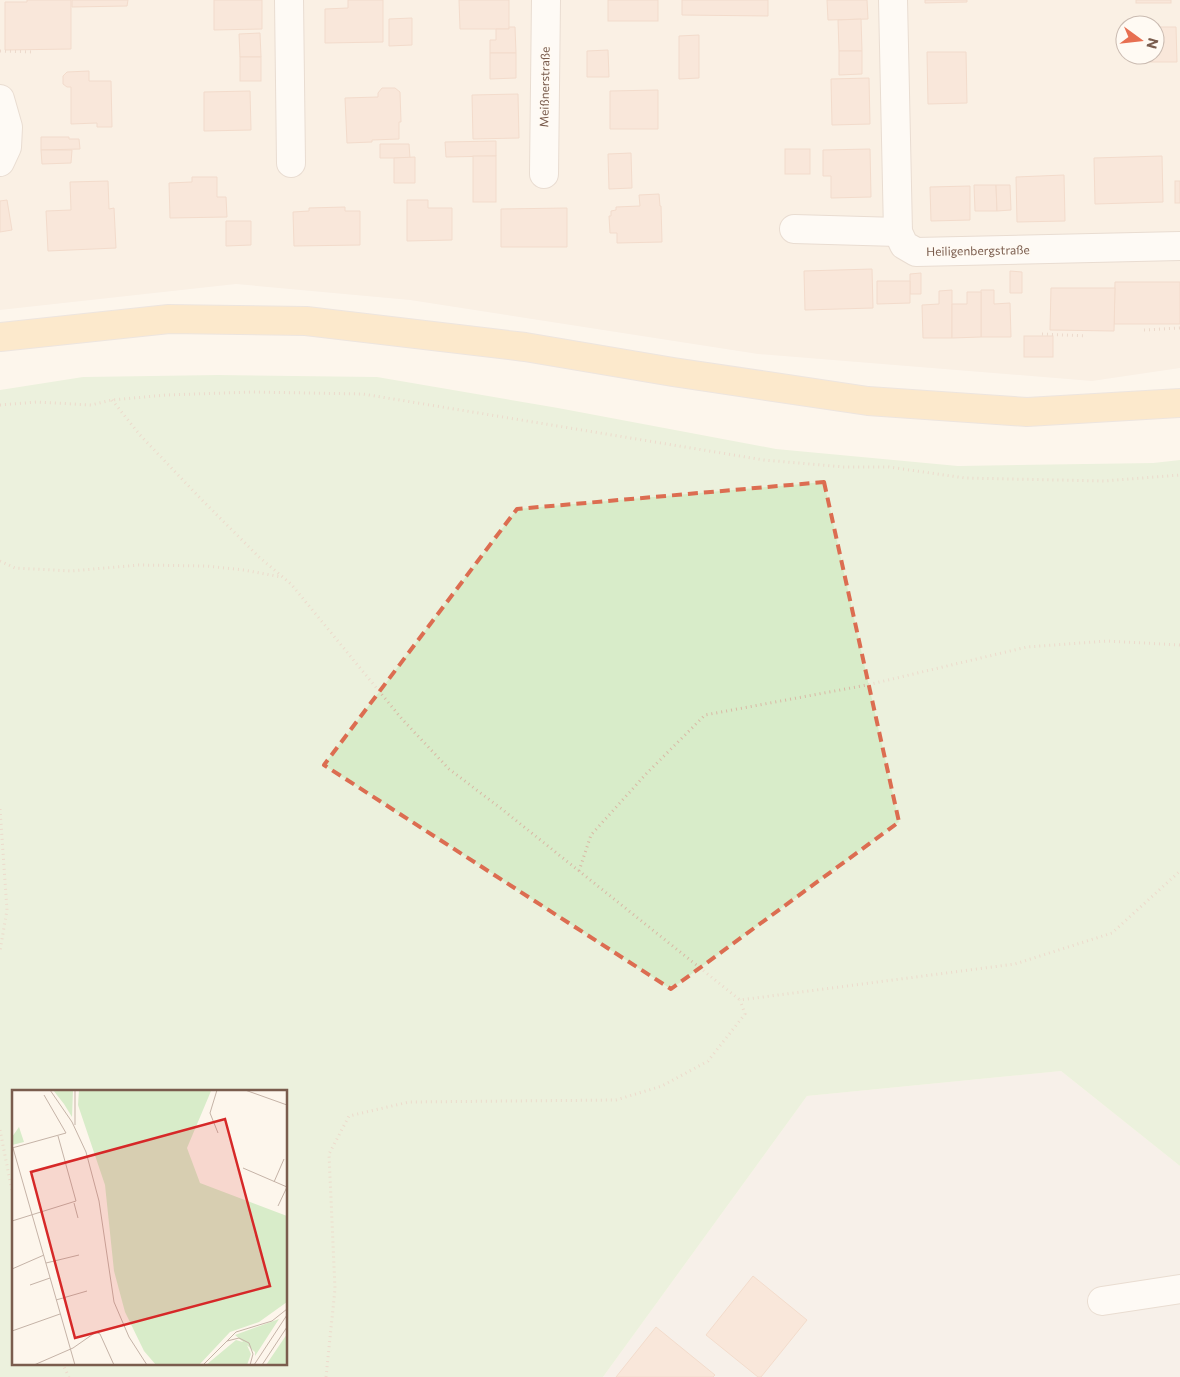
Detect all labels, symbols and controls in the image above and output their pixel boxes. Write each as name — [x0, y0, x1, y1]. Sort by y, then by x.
north arrow — [1115, 15, 1165, 65]
text: N — [1143, 36, 1163, 51]
street label: Meißnerstraße — [536, 46, 552, 128]
street label: Heiligenbergstraße — [926, 242, 1030, 258]
inset map — [12, 1090, 288, 1364]

